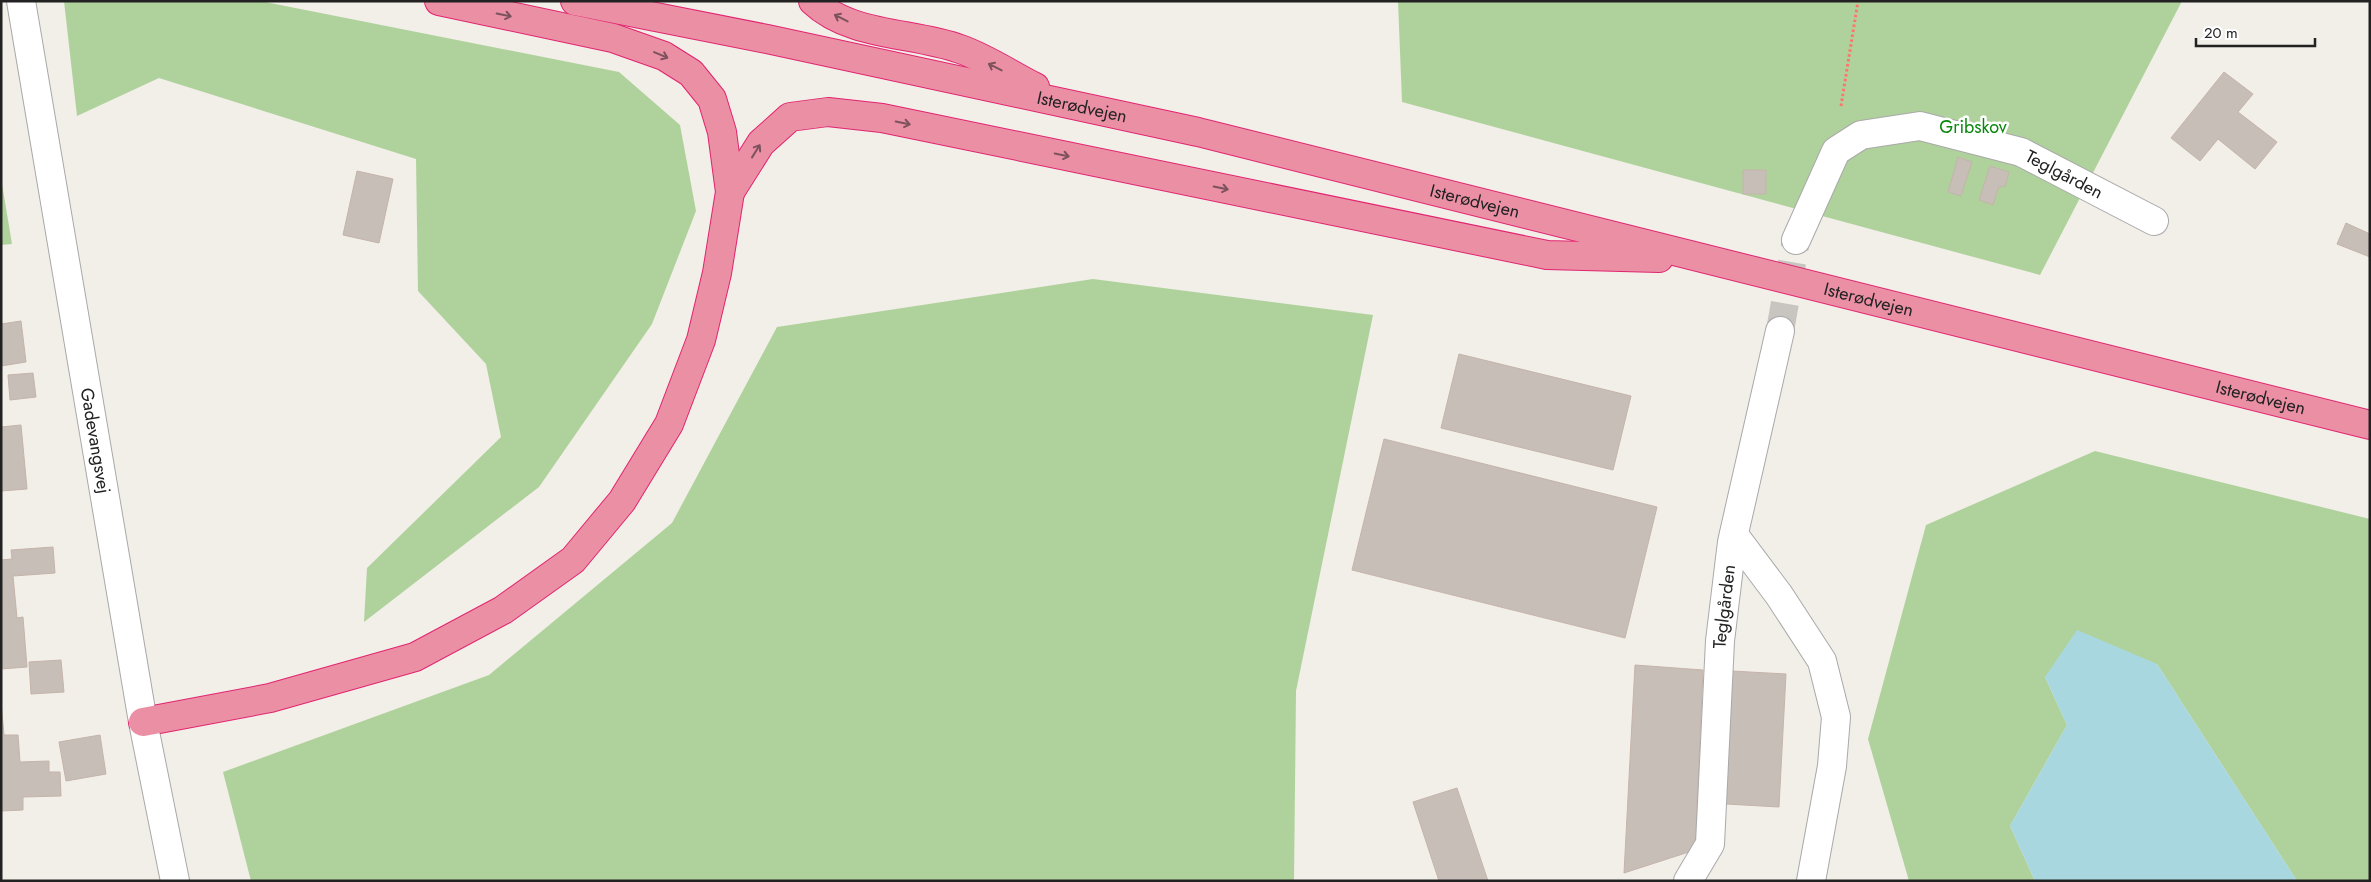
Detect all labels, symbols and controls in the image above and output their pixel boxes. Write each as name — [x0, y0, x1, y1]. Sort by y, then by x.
one-way arrow — [495, 11, 511, 20]
one-way arrow — [834, 13, 849, 23]
scale bar — [2196, 15, 2315, 47]
text: 20 m — [2204, 22, 2238, 44]
one-way arrow — [653, 51, 668, 61]
one-way arrow — [988, 62, 1003, 72]
street label: Isterødvejen — [1034, 85, 1130, 129]
park label: Gribskov — [1939, 114, 2007, 140]
one-way arrow — [895, 119, 911, 128]
street label: Teglgården — [2021, 143, 2108, 205]
one-way arrow — [751, 144, 761, 158]
one-way arrow — [1054, 151, 1070, 161]
street label: Isterødvejen — [1427, 177, 1522, 225]
one-way arrow — [1213, 184, 1229, 193]
street label: Isterødvejen — [1821, 276, 1916, 323]
street label: Isterødvejen — [2213, 374, 2308, 421]
street label: Gadevangsvej — [74, 386, 117, 496]
street label: Teglgården — [1707, 563, 1742, 649]

